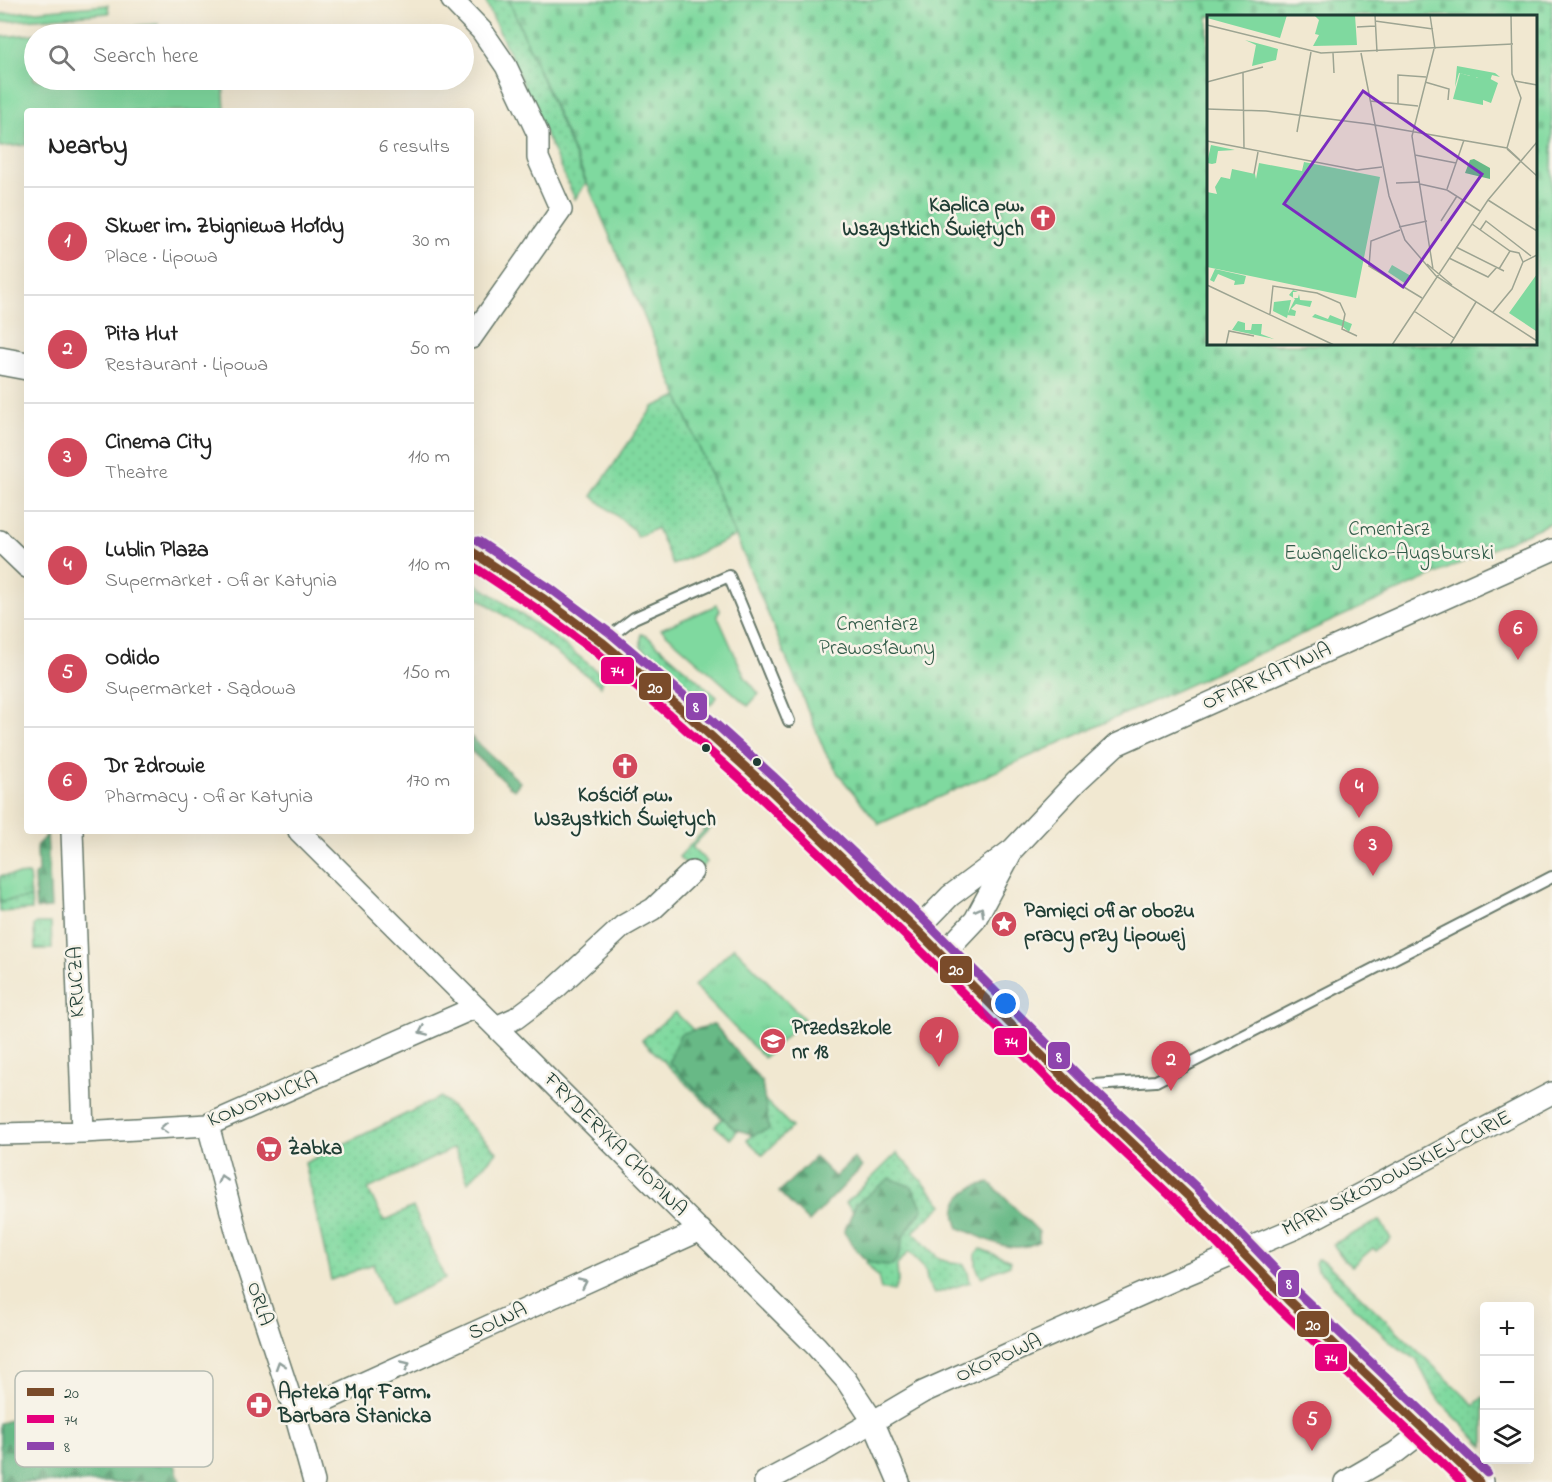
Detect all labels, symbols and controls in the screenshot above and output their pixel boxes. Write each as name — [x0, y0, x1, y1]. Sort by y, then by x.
inset map — [1207, 15, 1537, 345]
search box — [24, 24, 474, 90]
icon: search — [45, 41, 78, 74]
text: Search here — [93, 41, 198, 73]
text: Nearby — [48, 128, 127, 166]
text: 6 results — [379, 133, 450, 162]
place label: Kaplica pw. Wszystkich Świętych — [842, 191, 1025, 247]
church icon: Kaplica pw. Wszystkich Świętych — [1028, 203, 1058, 233]
text: Skwer im. Zbigniewa Hołdy — [105, 211, 344, 243]
text: 1 — [64, 227, 71, 256]
text: 30 m — [413, 227, 450, 256]
text: Place · Lipowa — [105, 243, 218, 272]
text: Pita Hut — [105, 319, 178, 351]
text: 2 — [63, 335, 72, 364]
text: 50 m — [409, 335, 450, 364]
text: Restaurant · Lipowa — [105, 351, 268, 380]
text: Cinema City — [105, 427, 212, 459]
text: 3 — [63, 443, 72, 472]
text: 110 m — [408, 443, 450, 472]
text: Theatre — [105, 459, 168, 488]
park label: Cmentarz Ewangelicko-Augsburski — [1284, 515, 1494, 571]
text: Lublin Plaza — [105, 535, 209, 567]
text: 4 — [63, 551, 72, 580]
text: 110 m — [408, 551, 450, 580]
text: Supermarket · Ofiar Katynia — [105, 567, 337, 596]
park label: Cmentarz Prawosławny — [819, 610, 935, 666]
pin: 6 — [1498, 610, 1538, 660]
street label: OFIAR KATYNIA — [1198, 635, 1336, 719]
text: Odido — [105, 643, 160, 675]
line badge: 74 — [600, 656, 635, 685]
text: 5 — [62, 659, 73, 688]
text: 150 m — [403, 659, 450, 688]
text: 74 — [610, 660, 624, 684]
line badge: 20 — [638, 672, 672, 701]
text: Supermarket · Sądowa — [105, 675, 296, 704]
text: 20 — [647, 677, 663, 701]
line badge: 8 — [685, 692, 708, 721]
text: 8 — [692, 696, 699, 720]
unlabelled marker — [700, 742, 712, 754]
text: Dr Zdrowie — [105, 751, 205, 783]
church icon: Kościół pw. Wszystkich Świętych — [610, 751, 640, 781]
unlabelled marker — [751, 756, 763, 768]
text: 6 — [63, 767, 72, 796]
text: 170 m — [406, 767, 450, 796]
pin: 4 — [1340, 768, 1378, 818]
place label: Kościół pw. Wszystkich Świętych — [534, 781, 716, 837]
text: Pharmacy · Ofiar Katynia — [105, 783, 313, 812]
pin: 3 — [1354, 826, 1392, 876]
place label: Pamięci ofiar obozu pracy przy Lipowej — [1024, 897, 1195, 953]
one-way arrow — [973, 906, 984, 917]
place icon: Pamięci ofiar obozu pracy przy Lipowej — [989, 909, 1019, 939]
street label: KRUCZA — [61, 946, 93, 1018]
line badge: 20 — [939, 955, 973, 984]
text: 20 — [948, 959, 964, 983]
your location — [991, 989, 1020, 1018]
place label: Przedszkole nr 18 — [792, 1014, 892, 1068]
pin: 1 — [920, 1018, 958, 1067]
one-way arrow — [419, 1024, 430, 1036]
school or university icon: Przedszkole nr 18 — [758, 1026, 788, 1056]
line badge: 74 — [993, 1027, 1028, 1056]
text: 74 — [1004, 1031, 1018, 1055]
line badge: 8 — [1047, 1041, 1071, 1070]
pin: 2 — [1152, 1042, 1190, 1091]
text: 8 — [1055, 1046, 1062, 1070]
street label: KONOPNICKA — [203, 1064, 323, 1136]
street label: FRYDERYKA CHOPINA — [535, 1065, 694, 1224]
street label: MARII SKŁODOWSKIEJ-CURIE — [1277, 1103, 1517, 1245]
one-way arrow — [159, 1121, 168, 1134]
supermarket icon: Żabka — [254, 1134, 284, 1164]
place label: Żabka — [288, 1134, 342, 1164]
one-way arrow — [217, 1174, 230, 1184]
line badge: 8 — [1277, 1269, 1300, 1298]
text: 8 — [1285, 1273, 1292, 1297]
street label: ORLA — [238, 1278, 280, 1330]
one-way arrow — [577, 1278, 588, 1290]
street label: SOLNA — [463, 1295, 533, 1349]
map controls — [1480, 1302, 1534, 1464]
button: + — [1480, 1302, 1534, 1356]
line badge: 20 — [1296, 1310, 1330, 1338]
text: 20 — [1305, 1314, 1321, 1338]
street label: OKOPOWA — [951, 1327, 1047, 1391]
line badge: 74 — [1314, 1343, 1348, 1372]
text: 74 — [1324, 1348, 1338, 1372]
button: − — [1480, 1356, 1534, 1410]
one-way arrow — [399, 1360, 410, 1372]
one-way arrow — [274, 1361, 287, 1371]
legend — [15, 1371, 213, 1467]
place label: Apteka Mgr Farm. Barbara Stanicka — [277, 1378, 431, 1432]
text: 20 — [64, 1382, 79, 1406]
pharmacy icon: Apteka Mgr Farm. Barbara Stanicka — [244, 1390, 274, 1420]
pin: 5 — [1292, 1402, 1332, 1451]
text: 74 — [64, 1409, 78, 1433]
button: layers — [1480, 1410, 1534, 1464]
text: 8 — [64, 1436, 70, 1460]

